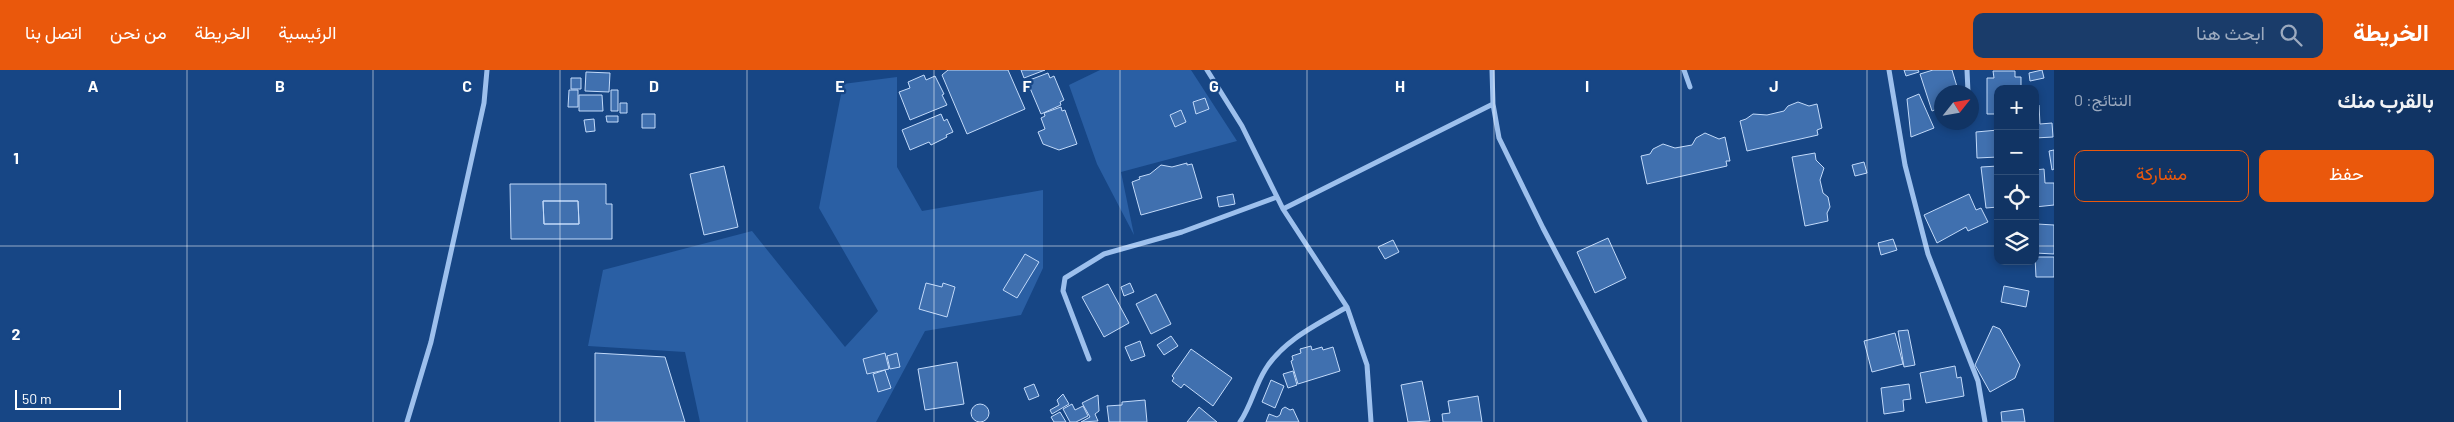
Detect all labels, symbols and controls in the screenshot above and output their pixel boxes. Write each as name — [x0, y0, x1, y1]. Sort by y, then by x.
search box — [1973, 13, 2323, 58]
text: الخريطة — [2353, 17, 2429, 46]
text: اتصل بنا — [25, 21, 82, 43]
text: من نحن — [110, 21, 167, 43]
text: الخريطة — [195, 21, 250, 43]
text: الرئيسية — [278, 21, 336, 43]
text: ابحث هنا — [2196, 21, 2265, 44]
icon: search — [2277, 21, 2305, 49]
text: A — [88, 76, 99, 95]
text: B — [275, 76, 285, 95]
text: C — [462, 76, 472, 95]
text: D — [649, 76, 659, 95]
text: E — [835, 76, 845, 95]
text: F — [1023, 76, 1032, 95]
text: G — [1209, 76, 1219, 95]
text: H — [1395, 76, 1405, 95]
text: I — [1585, 76, 1589, 95]
text: J — [1769, 76, 1779, 95]
north arrow — [1934, 85, 1979, 130]
map controls — [1994, 85, 2039, 265]
button: + — [1994, 85, 2039, 130]
text: بالقرب منك — [2338, 87, 2434, 112]
text: النتائج: 0 — [2074, 90, 2132, 109]
button: − — [1994, 130, 2039, 175]
text: 1 — [13, 148, 19, 167]
button: مشاركة — [2074, 150, 2249, 202]
button: حفظ — [2259, 150, 2434, 202]
button: locate — [1994, 175, 2039, 220]
button: layers — [1994, 220, 2039, 265]
text: 2 — [12, 324, 21, 343]
scale bar — [15, 387, 121, 410]
text: 50 m — [22, 390, 51, 407]

